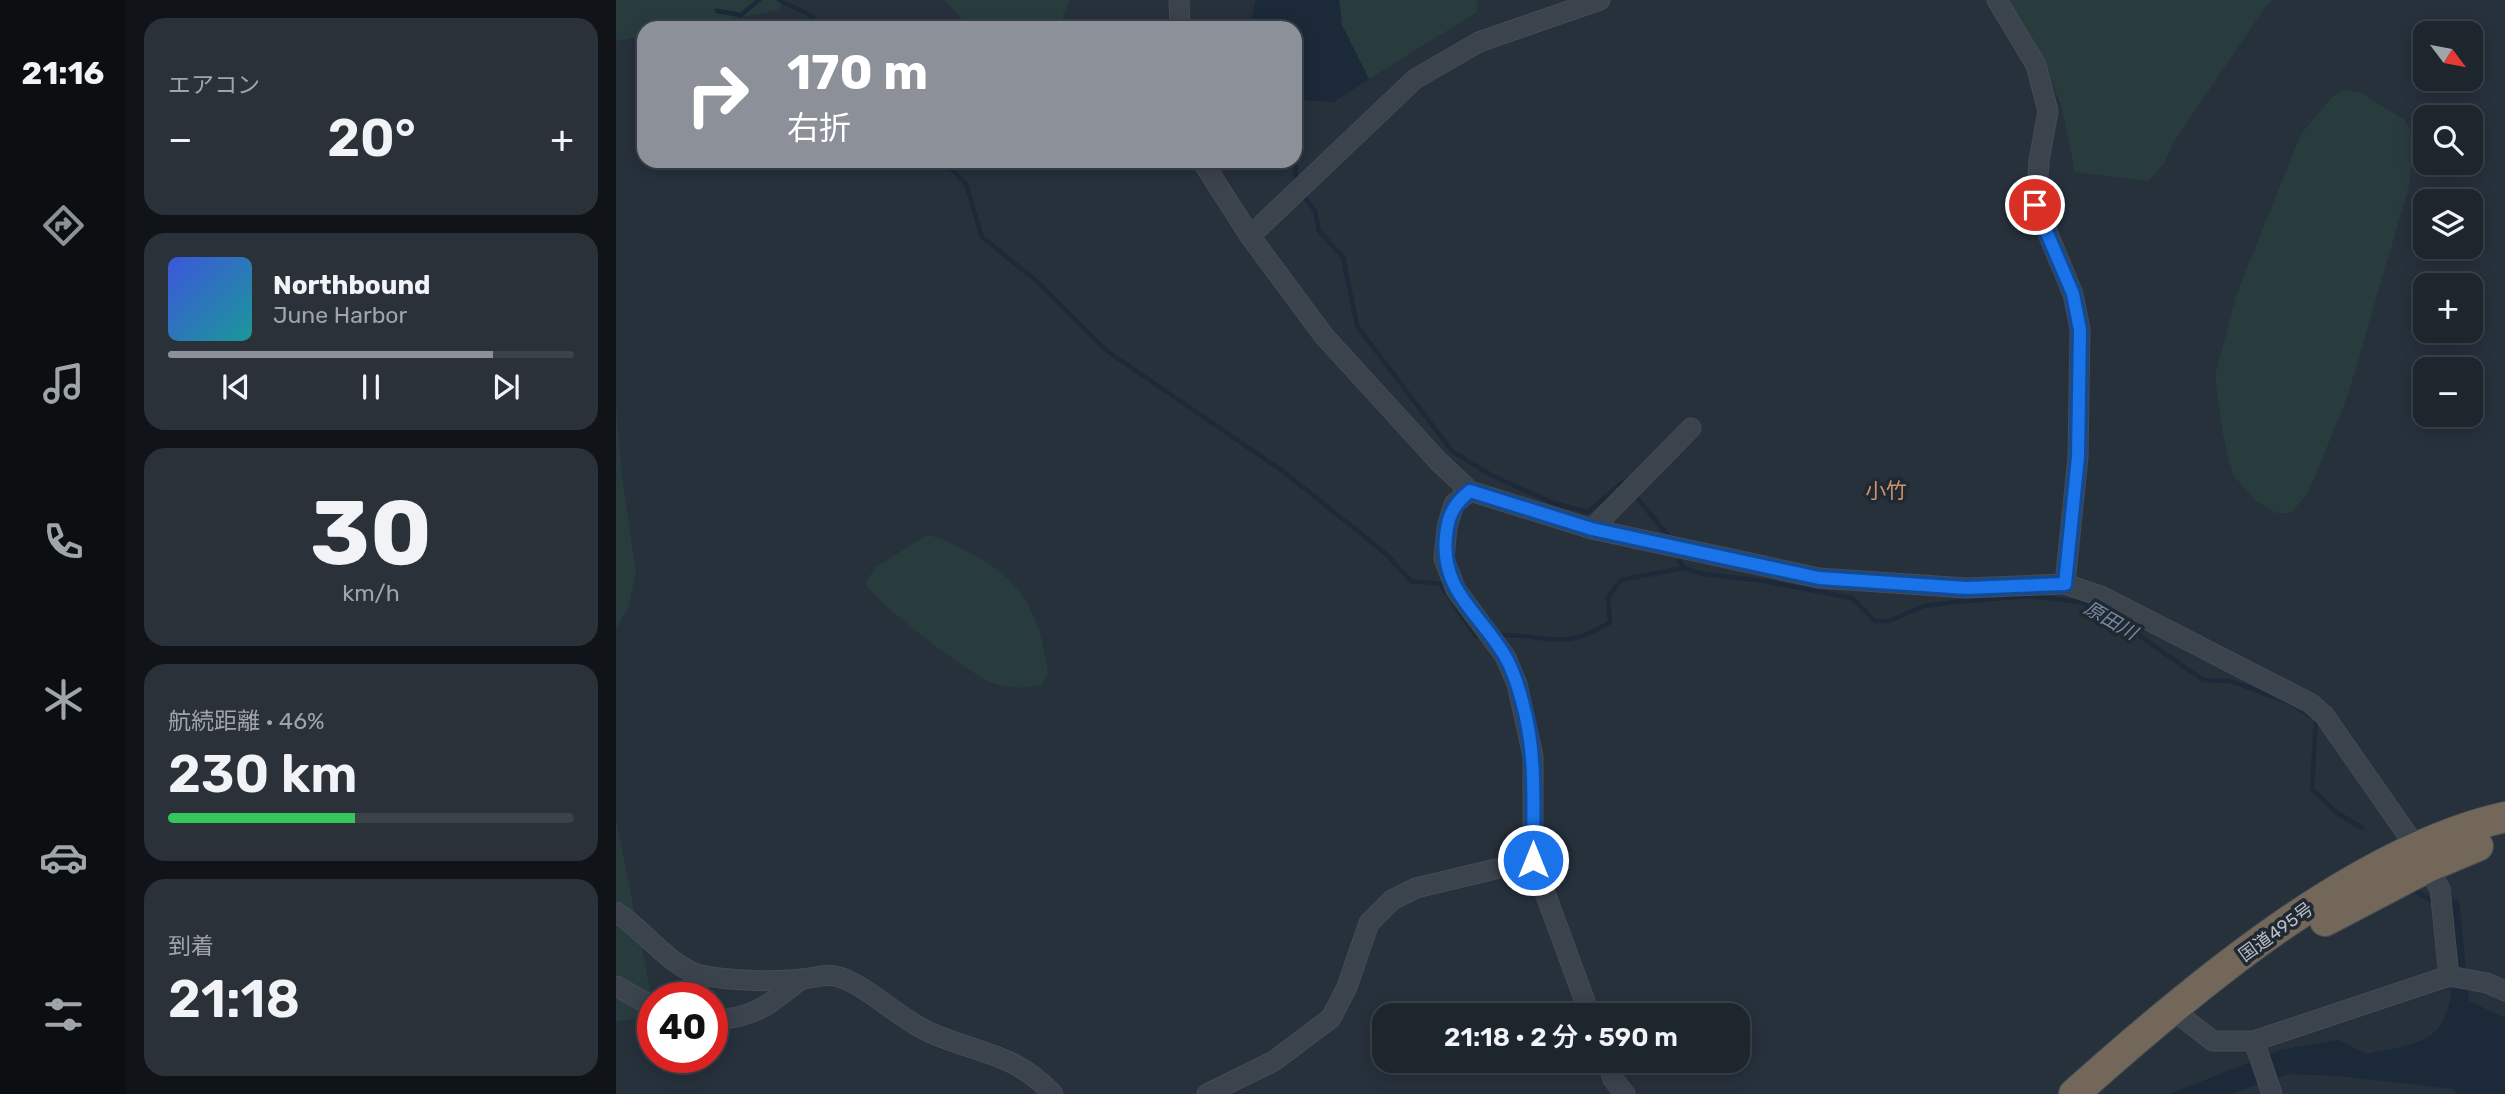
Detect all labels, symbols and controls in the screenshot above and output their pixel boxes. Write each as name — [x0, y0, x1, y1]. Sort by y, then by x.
north arrow — [2413, 21, 2483, 91]
map controls — [2413, 21, 2483, 427]
text: 170 m — [787, 43, 928, 101]
icon: right — [672, 49, 763, 140]
text: 21:16 — [22, 54, 104, 92]
text: エアコン — [168, 71, 260, 99]
button: search — [2413, 105, 2483, 175]
text: 20° — [327, 107, 416, 169]
text: 右折 — [787, 109, 851, 147]
text: − — [168, 116, 193, 162]
text: + — [550, 116, 574, 162]
pin — [2005, 175, 2065, 235]
icon: arrive — [2016, 186, 2054, 224]
button: layers — [2413, 189, 2483, 259]
icon: directions — [39, 201, 88, 250]
text: Northbound — [273, 270, 431, 301]
button: + — [2413, 273, 2483, 343]
text: June Harbor — [273, 301, 407, 329]
button: − — [2413, 357, 2483, 427]
icon: music — [39, 359, 88, 408]
icon: previous — [217, 368, 255, 406]
icon: pause — [352, 368, 390, 406]
icon: next — [487, 368, 525, 406]
district label: 小竹 — [1865, 478, 1907, 503]
text: 30 — [310, 479, 432, 587]
icon: phone — [39, 517, 88, 566]
text: km/h — [342, 579, 400, 607]
water label: 原田川 — [2080, 596, 2143, 646]
icon: climate — [39, 675, 88, 724]
text: 航続距離 · 46% — [168, 707, 325, 735]
text: 230 km — [168, 743, 357, 805]
position arrow — [1496, 823, 1570, 897]
icon: car — [39, 833, 88, 882]
street label: 国道495号 — [2235, 898, 2317, 966]
text: 到着 — [168, 932, 214, 960]
text: 21:18 — [168, 968, 300, 1030]
speed limit sign: 40 — [637, 982, 728, 1073]
icon: filters — [39, 990, 88, 1039]
text: 21:18 · 2 分 · 590 m — [1444, 1022, 1678, 1053]

